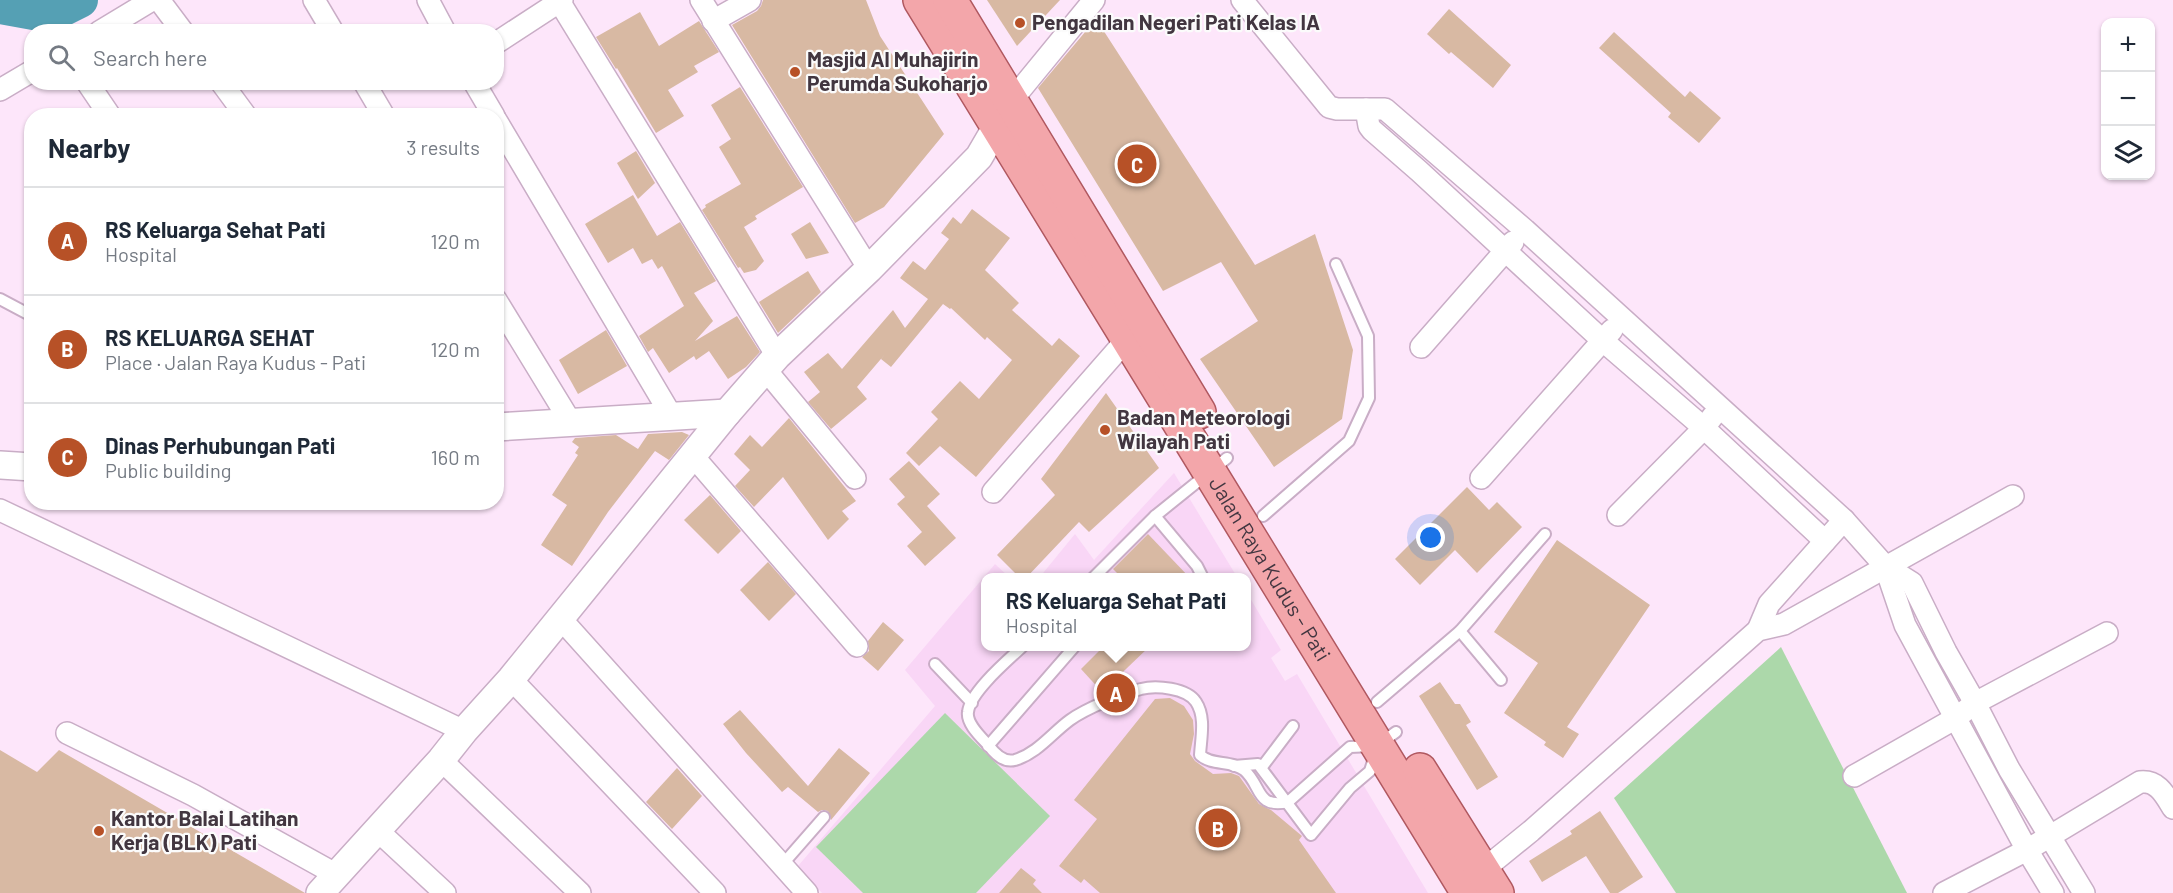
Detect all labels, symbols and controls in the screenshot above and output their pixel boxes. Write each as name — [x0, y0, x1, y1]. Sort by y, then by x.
place label: Pengadilan Negeri Pati Kelas IA — [1032, 9, 1320, 34]
marker: Pengadilan Negeri Pati Kelas IA — [1013, 16, 1027, 30]
map controls — [2101, 18, 2155, 180]
button: + — [2101, 18, 2155, 72]
search box — [24, 24, 504, 90]
icon: search — [45, 41, 78, 74]
text: Search here — [93, 44, 207, 70]
place label: Masjid Al Muhajirin Perumda Sukoharjo — [807, 46, 988, 95]
marker: Masjid Al Muhajirin Perumda Sukoharjo — [788, 65, 802, 79]
button: − — [2101, 72, 2155, 126]
button: layers — [2101, 126, 2155, 180]
text: Nearby — [48, 132, 130, 163]
text: 3 results — [406, 135, 480, 159]
pin: C — [1118, 142, 1156, 186]
text: RS Keluarga Sehat Pati — [105, 216, 326, 242]
text: A — [61, 229, 74, 253]
text: 120 m — [430, 229, 480, 253]
text: Hospital — [105, 242, 177, 266]
text: RS KELUARGA SEHAT — [105, 324, 315, 350]
text: B — [61, 337, 74, 361]
text: 120 m — [430, 337, 480, 361]
text: Place · Jalan Raya Kudus - Pati — [105, 350, 366, 374]
place label: Badan Meteorologi Wilayah Pati — [1117, 404, 1290, 453]
marker: Badan Meteorologi Wilayah Pati — [1098, 423, 1112, 437]
text: Dinas Perhubungan Pati — [105, 432, 335, 458]
text: C — [61, 445, 74, 469]
text: 160 m — [431, 445, 480, 469]
text: Public building — [105, 458, 231, 482]
street label: Jalan Raya Kudus - Pati — [1205, 472, 1337, 665]
your location — [1416, 523, 1445, 552]
popup — [981, 573, 1251, 651]
text: RS Keluarga Sehat Pati — [1006, 587, 1226, 613]
text: Hospital — [1006, 613, 1077, 637]
pin: A — [1096, 670, 1136, 716]
place label: Kantor Balai Latihan Kerja (BLK) Pati — [111, 805, 299, 854]
pin: B — [1198, 806, 1238, 850]
marker: Kantor Balai Latihan Kerja (BLK) Pati — [92, 824, 106, 838]

